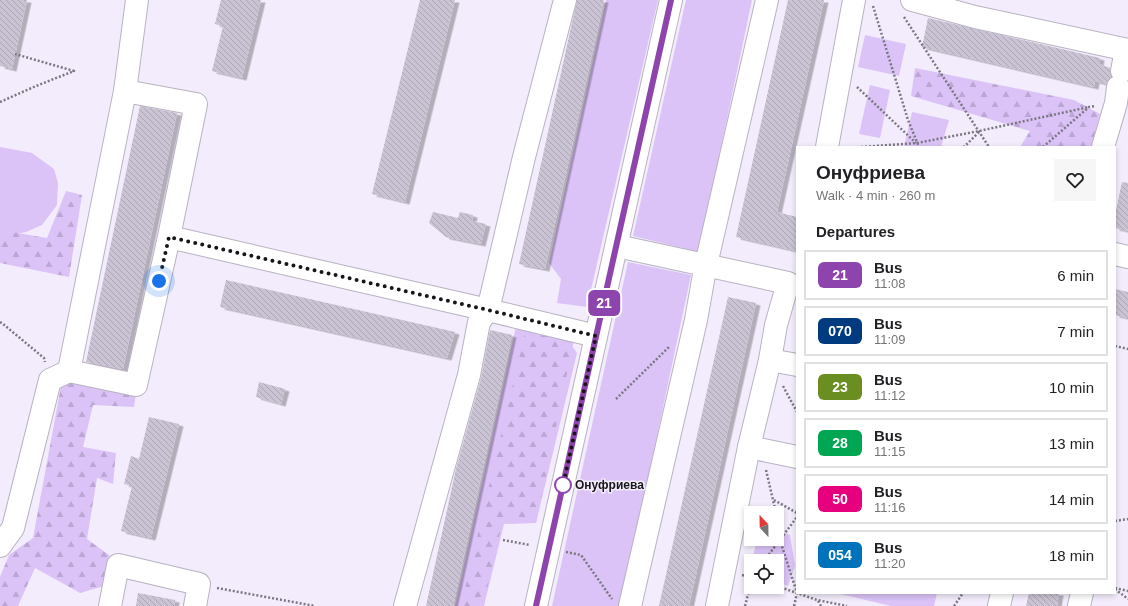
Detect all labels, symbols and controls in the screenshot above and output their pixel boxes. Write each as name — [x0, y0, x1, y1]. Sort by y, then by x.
button: heart — [1054, 159, 1096, 201]
text: Онуфриева — [816, 162, 925, 183]
text: Walk · 4 min · 260 m — [816, 188, 935, 203]
text: Departures — [816, 223, 895, 240]
text: Bus — [874, 259, 902, 276]
text: 21 — [832, 267, 848, 283]
text: 6 min — [1057, 267, 1094, 284]
your location — [149, 271, 169, 291]
text: 11:08 — [874, 276, 906, 291]
line badge: 21 — [586, 290, 622, 316]
text: 21 — [596, 295, 612, 311]
text: Bus — [874, 315, 902, 332]
text: 070 — [828, 323, 852, 339]
text: 7 min — [1057, 323, 1094, 340]
text: 11:09 — [874, 332, 906, 347]
text: Bus — [874, 371, 902, 388]
text: 23 — [832, 379, 848, 395]
text: 10 min — [1049, 379, 1094, 396]
text: 11:12 — [874, 388, 906, 403]
text: Bus — [874, 427, 902, 444]
text: 28 — [832, 435, 848, 451]
text: 13 min — [1049, 435, 1094, 452]
text: 11:15 — [874, 444, 906, 459]
marker: Онуфриева — [554, 476, 572, 494]
place label: Онуфриева — [575, 478, 644, 492]
text: Bus — [874, 483, 902, 500]
text: 50 — [832, 491, 848, 507]
text: 14 min — [1049, 491, 1094, 508]
text: 11:16 — [874, 500, 906, 515]
north arrow — [744, 506, 784, 546]
map controls — [744, 506, 784, 594]
text: Bus — [874, 539, 902, 556]
text: 054 — [828, 547, 852, 563]
text: 18 min — [1049, 547, 1094, 564]
button: locate — [744, 554, 784, 594]
text: 11:20 — [874, 556, 906, 571]

